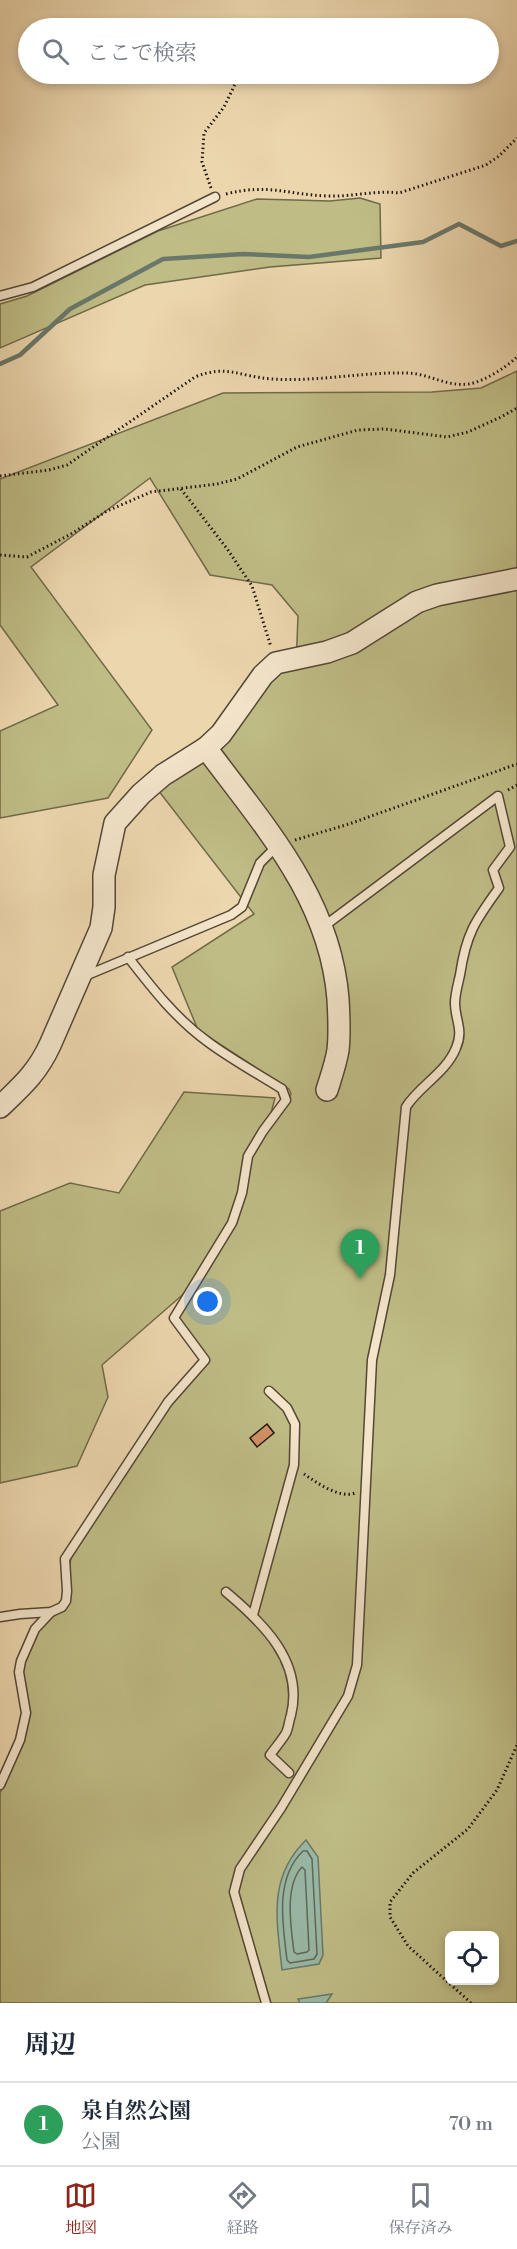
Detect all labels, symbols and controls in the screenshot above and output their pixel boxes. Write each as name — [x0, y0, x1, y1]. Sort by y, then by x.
search box — [18, 18, 499, 84]
icon: search — [39, 35, 72, 68]
text: ここで検索 — [87, 40, 197, 67]
pin: 1 — [340, 1230, 380, 1279]
your location — [193, 1287, 222, 1316]
map controls — [445, 1931, 499, 1985]
button: locate — [445, 1931, 499, 1985]
text: 周辺 — [24, 2029, 76, 2061]
text: 泉自然公園 — [81, 2098, 191, 2125]
text: 1 — [39, 2112, 48, 2137]
text: 70 m — [449, 2112, 493, 2137]
text: 公園 — [81, 2130, 121, 2155]
tab: 地図 — [64, 2179, 97, 2238]
tab: 経路 — [226, 2179, 259, 2238]
tab: 保存済み — [388, 2179, 452, 2238]

